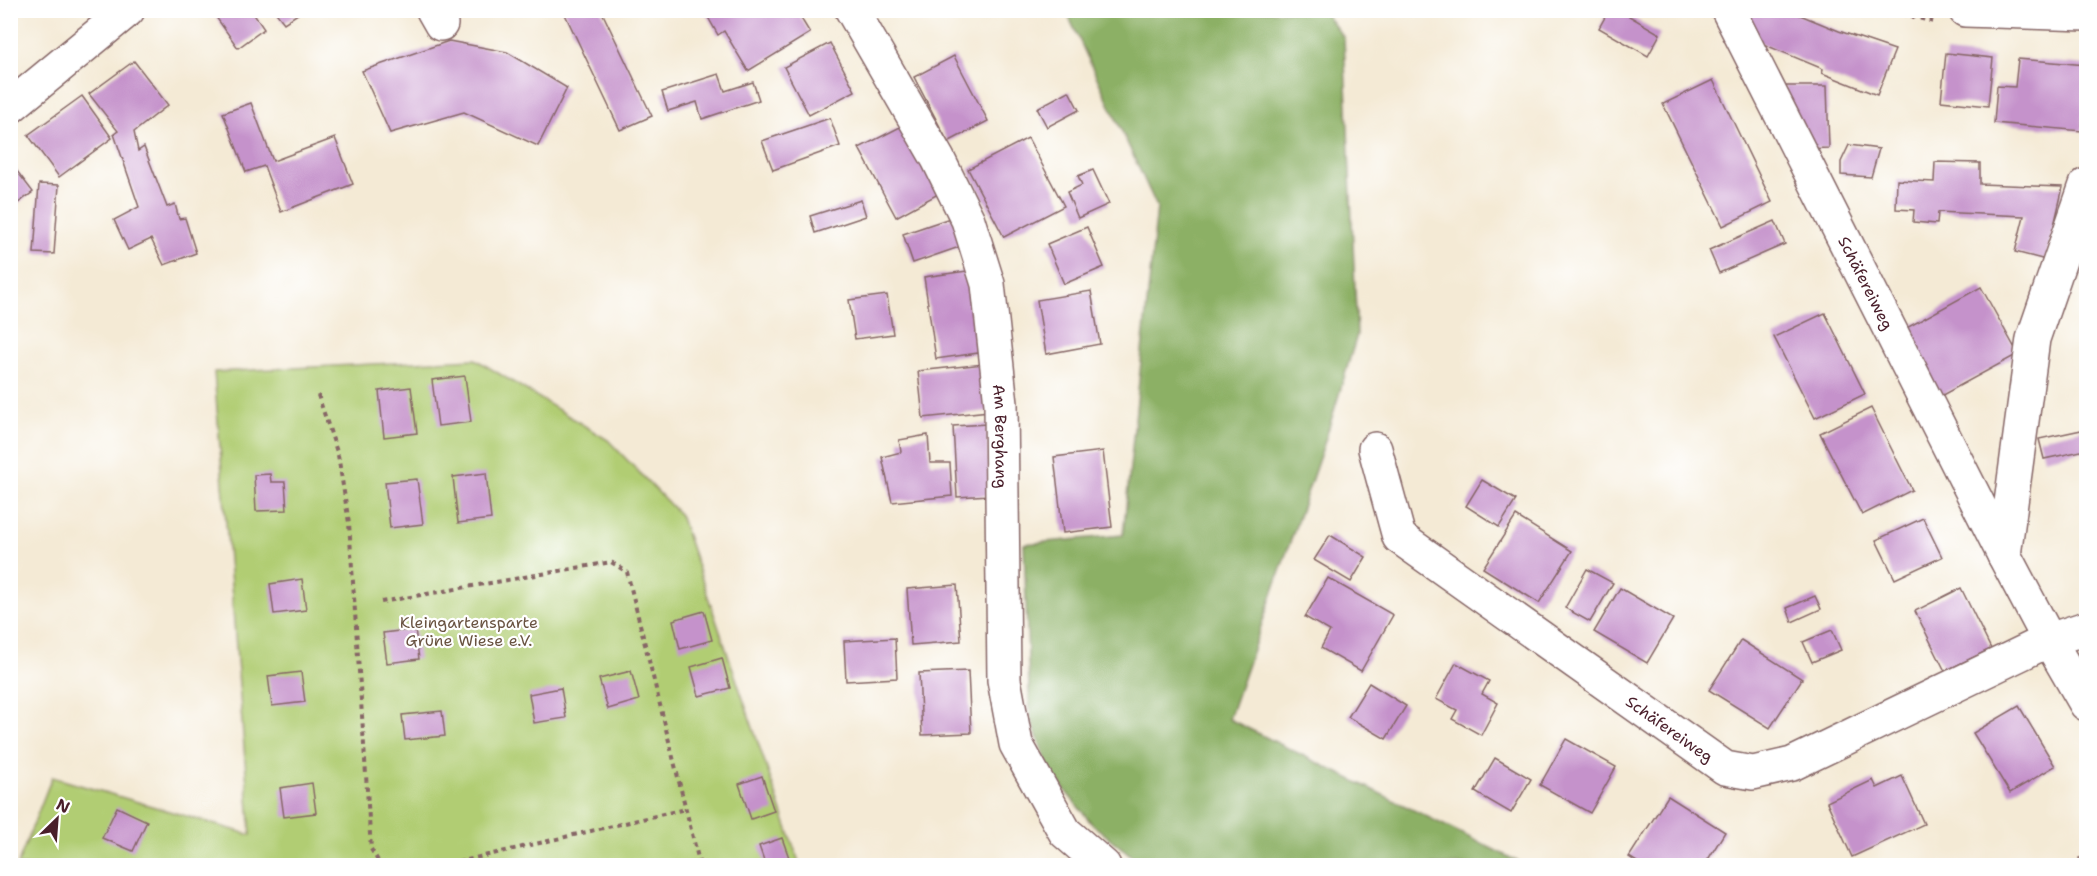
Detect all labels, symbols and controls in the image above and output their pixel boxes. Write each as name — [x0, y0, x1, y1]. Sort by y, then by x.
street label: Schäfereiweg — [1834, 233, 1899, 334]
street label: Am Berghang — [988, 383, 1012, 489]
park label: Kleingartensparte Grüne Wiese e.V. — [400, 612, 538, 651]
street label: Schäfereiweg — [1622, 691, 1718, 767]
north arrow — [27, 789, 87, 849]
text: N — [53, 794, 73, 818]

